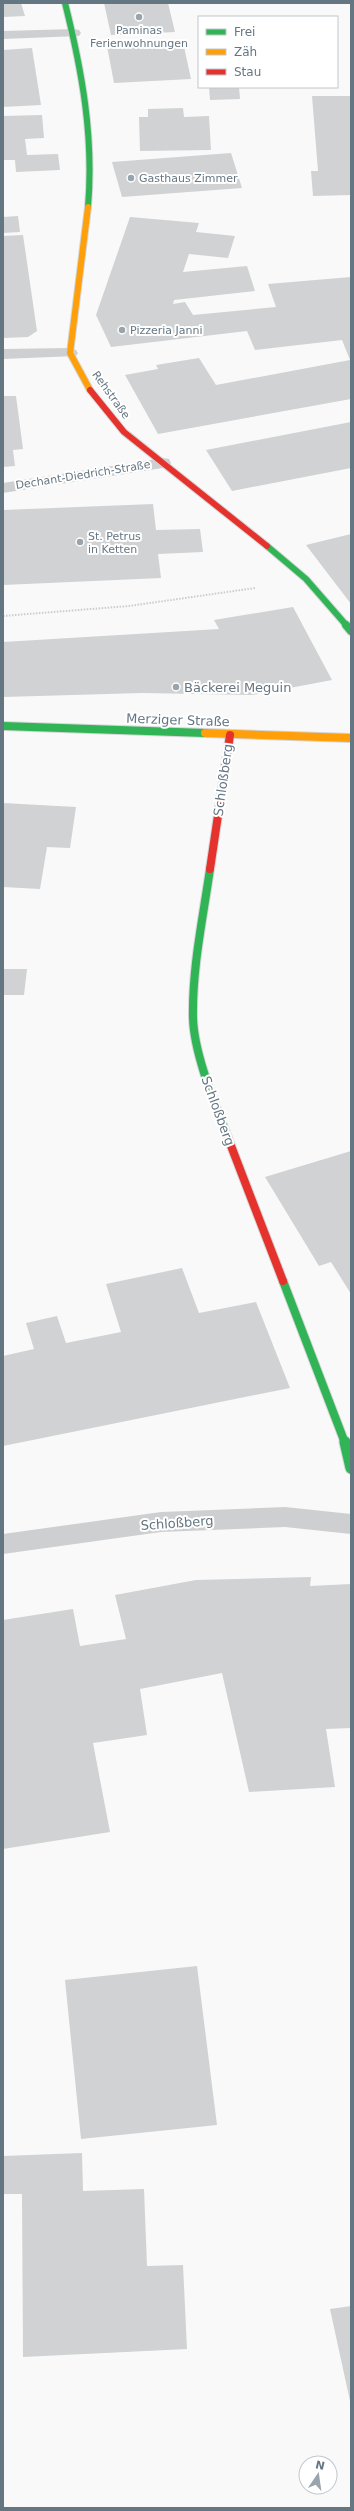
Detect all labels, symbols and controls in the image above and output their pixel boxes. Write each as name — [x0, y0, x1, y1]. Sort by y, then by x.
marker: Paminas Ferienwohnungen — [134, 12, 144, 22]
legend — [198, 16, 338, 88]
place label: Paminas Ferienwohnungen — [90, 24, 188, 50]
text: Frei — [234, 25, 255, 39]
text: Zäh — [234, 45, 257, 59]
text: Stau — [234, 65, 261, 79]
place label: Gasthaus Zimmer — [139, 172, 238, 185]
marker: Gasthaus Zimmer — [126, 173, 136, 183]
place label: Pizzeria Janni — [130, 324, 203, 337]
marker: Pizzeria Janni — [117, 325, 127, 335]
street label: Rehstraße — [89, 369, 133, 422]
street label: Dechant-Diedrich-Straße — [15, 458, 152, 492]
place label: St. Petrus in Ketten — [88, 530, 141, 556]
marker: St. Petrus in Ketten — [75, 537, 85, 547]
place label: Bäckerei Meguin — [184, 680, 291, 695]
marker: Bäckerei Meguin — [171, 682, 181, 692]
street label: Merziger Straße — [126, 711, 230, 729]
street label: Schloßberg — [210, 743, 236, 817]
street label: Schloßberg — [198, 1074, 238, 1148]
street label: Schloßberg — [140, 1513, 214, 1533]
north arrow — [298, 2455, 338, 2495]
text: N — [314, 2458, 326, 2473]

